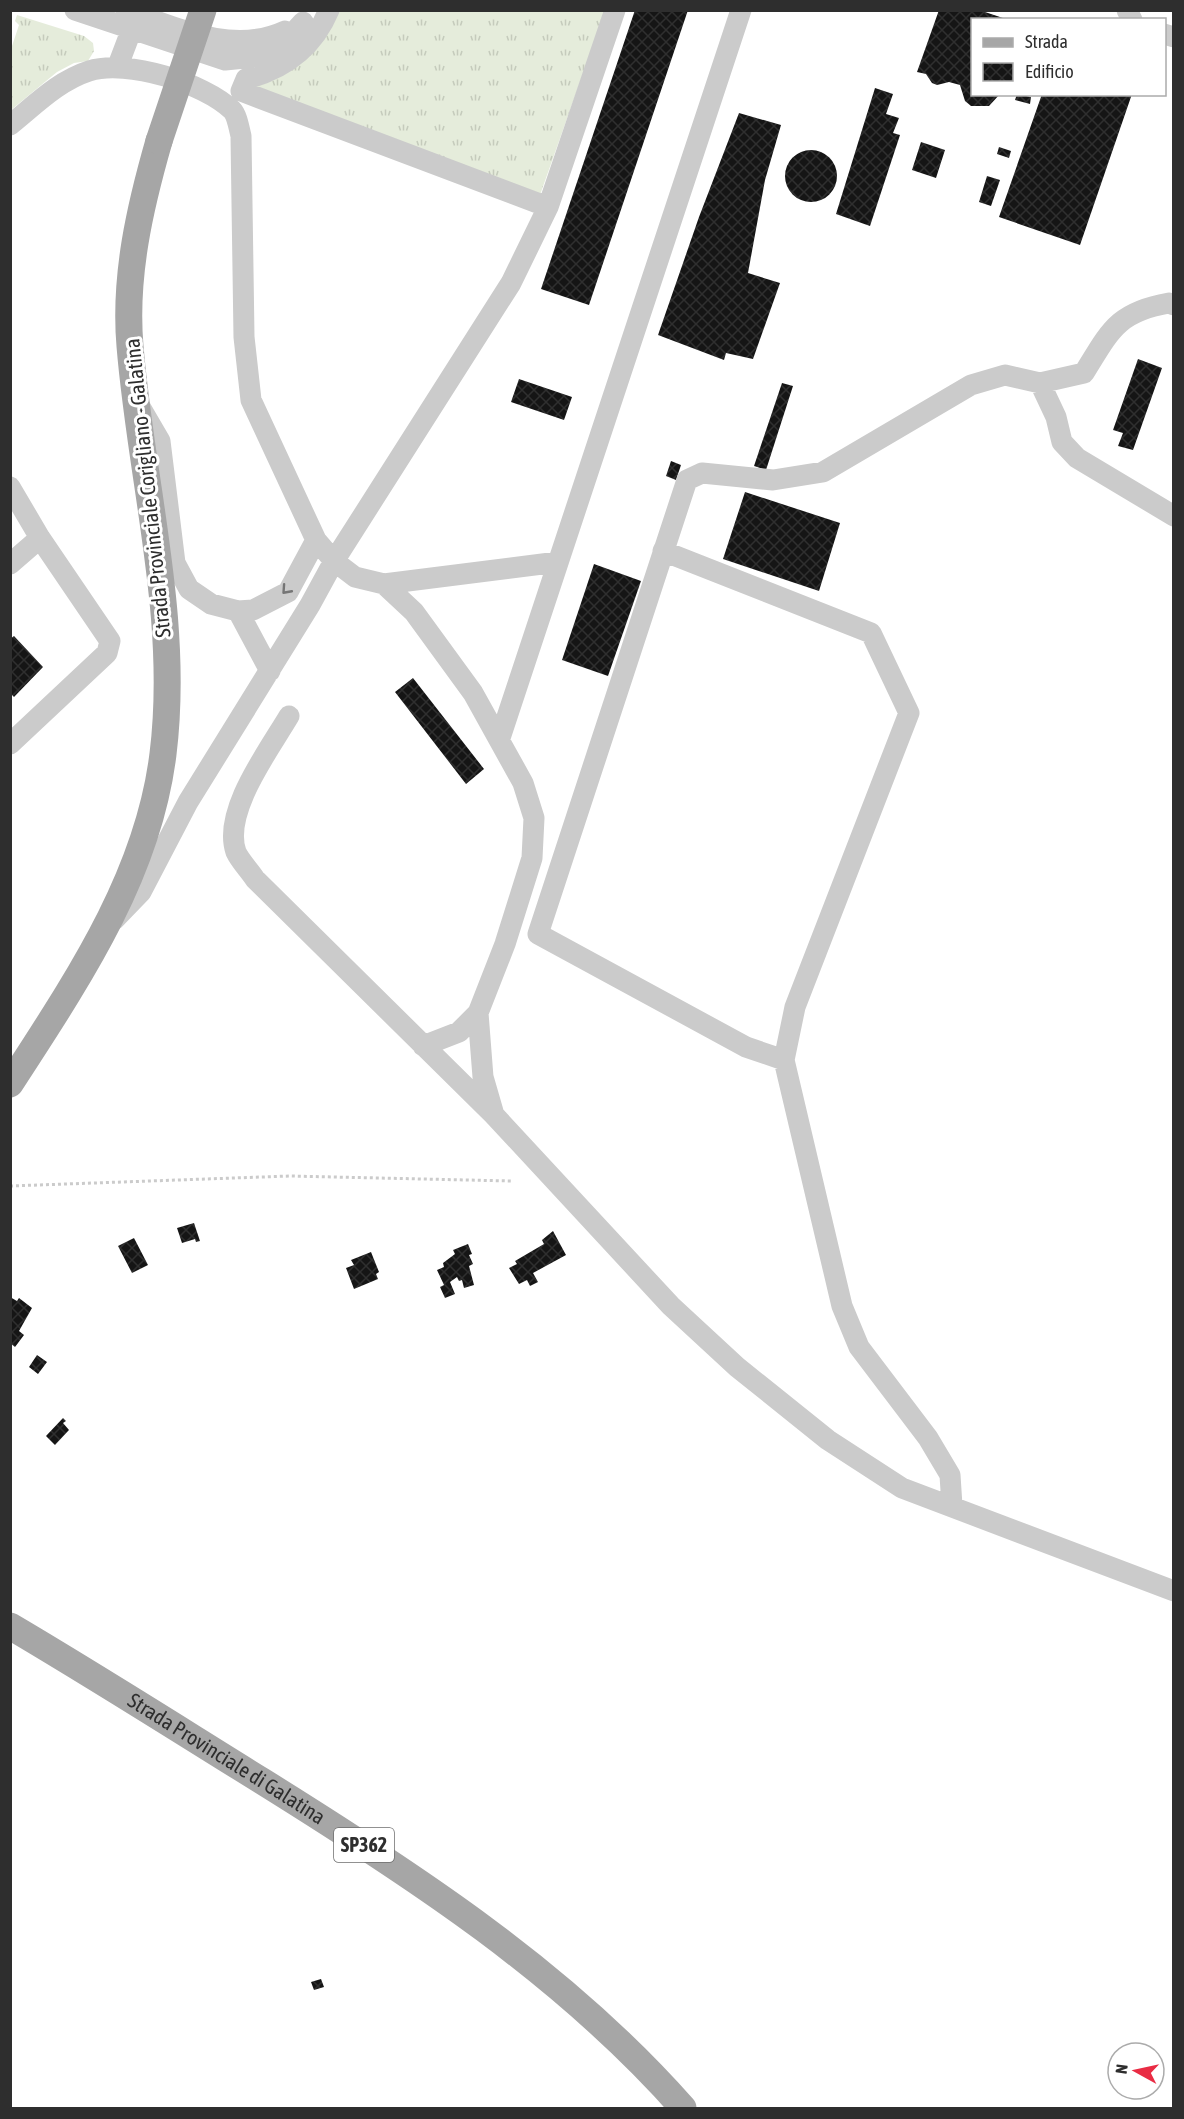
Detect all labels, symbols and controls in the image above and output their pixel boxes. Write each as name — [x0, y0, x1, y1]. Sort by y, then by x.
legend — [971, 18, 1166, 96]
text: Strada — [1025, 31, 1068, 52]
text: Edificio — [1025, 61, 1074, 82]
street label: Strada Provinciale Corigliano - Galatina — [119, 337, 175, 639]
one-way arrow — [283, 583, 294, 594]
street label: Strada Provinciale di Galatina — [124, 1688, 330, 1829]
road number: SP362 — [334, 1828, 394, 1862]
north arrow — [1106, 2041, 1166, 2101]
text: N — [1112, 2063, 1131, 2075]

